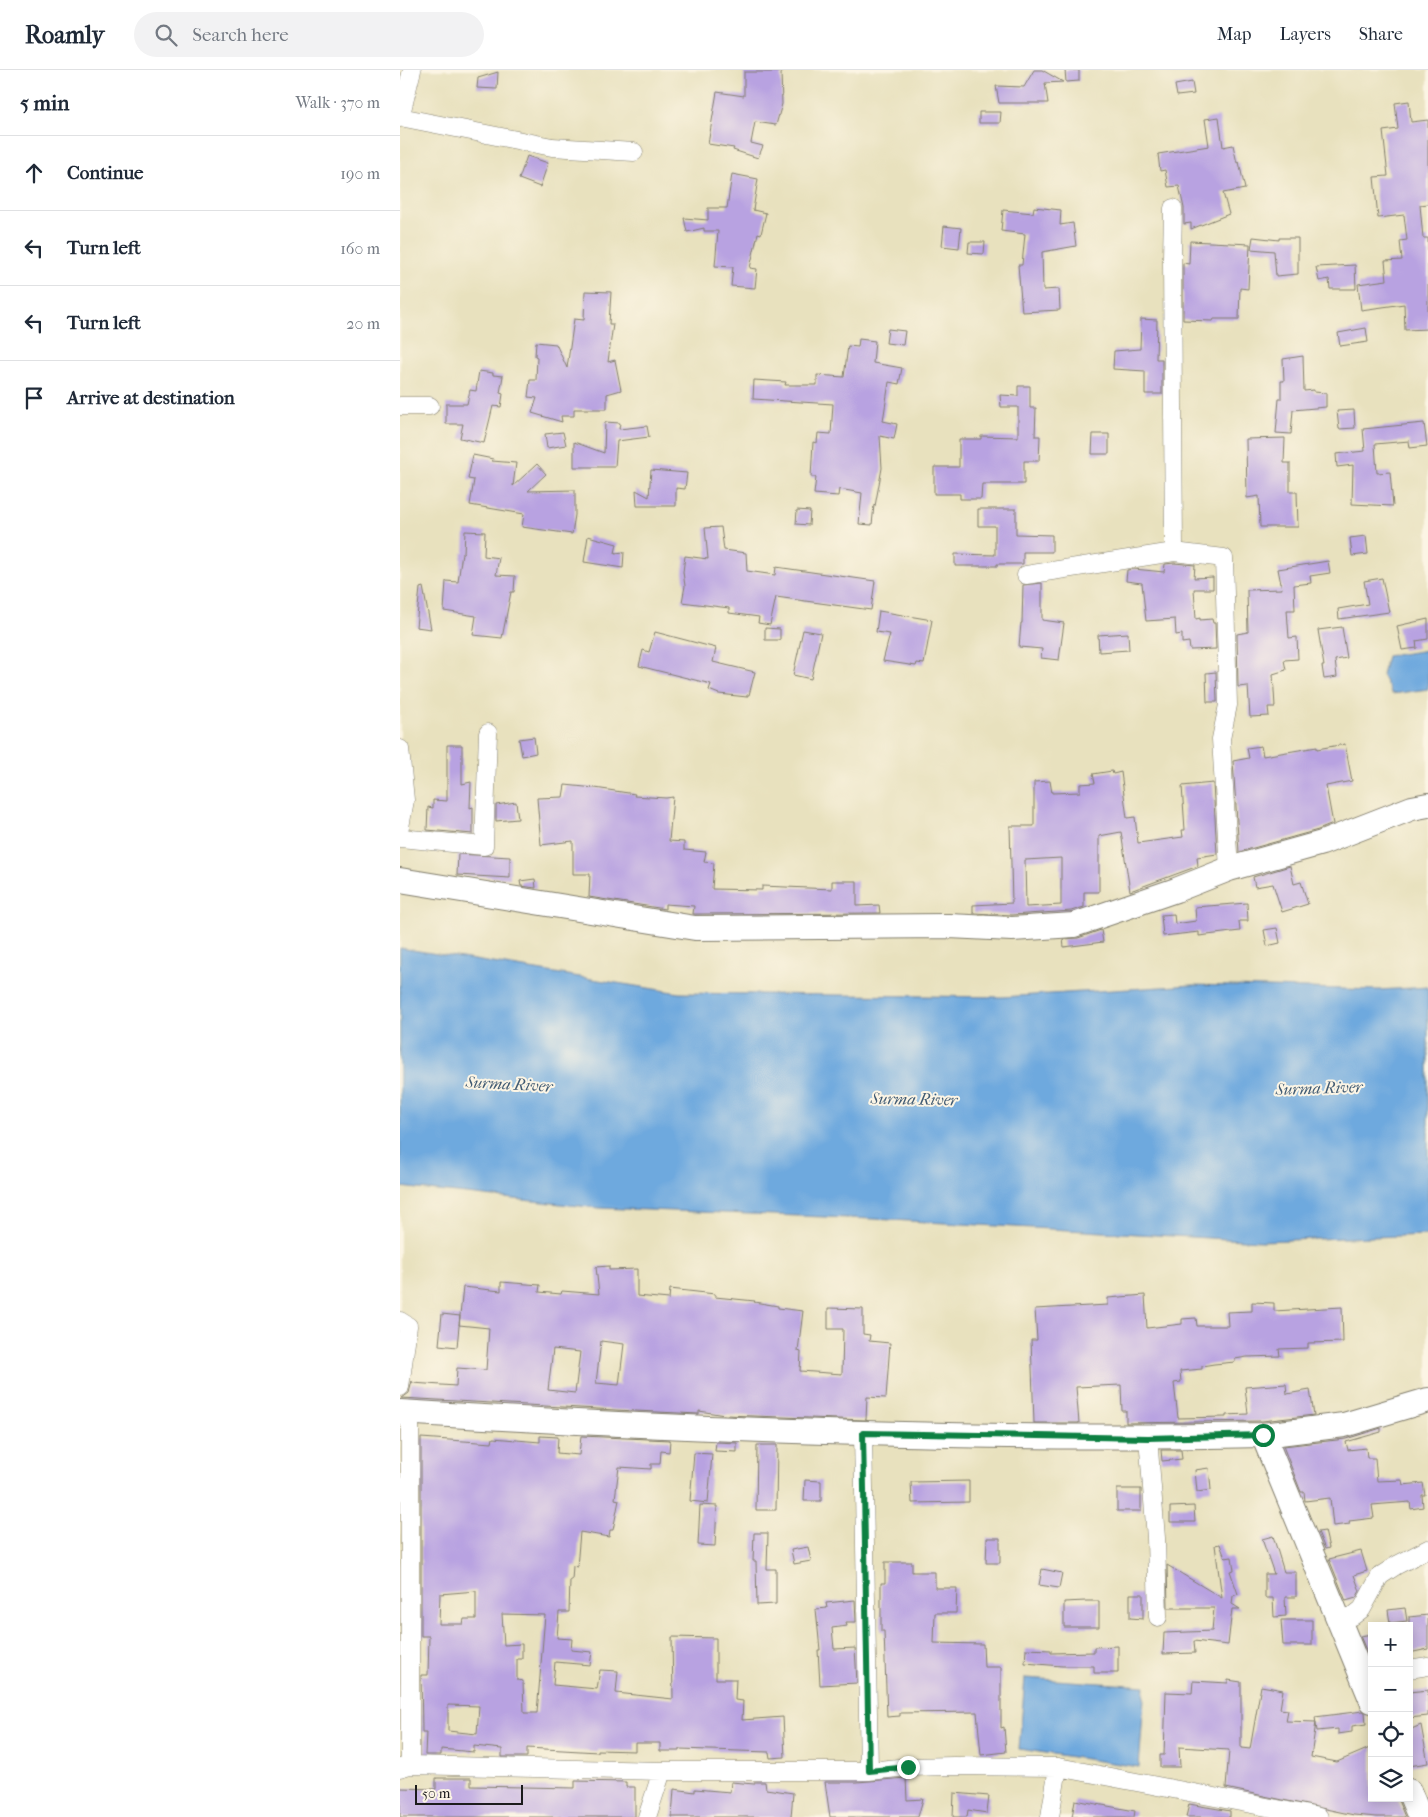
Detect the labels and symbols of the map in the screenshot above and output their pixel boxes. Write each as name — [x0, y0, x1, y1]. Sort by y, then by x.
water label: Surma River — [464, 1072, 555, 1096]
water label: Surma River — [1274, 1077, 1365, 1099]
water label: Surma River — [869, 1089, 959, 1109]
route start — [1252, 1424, 1275, 1447]
route end — [897, 1756, 920, 1779]
scale bar — [415, 1782, 522, 1805]

